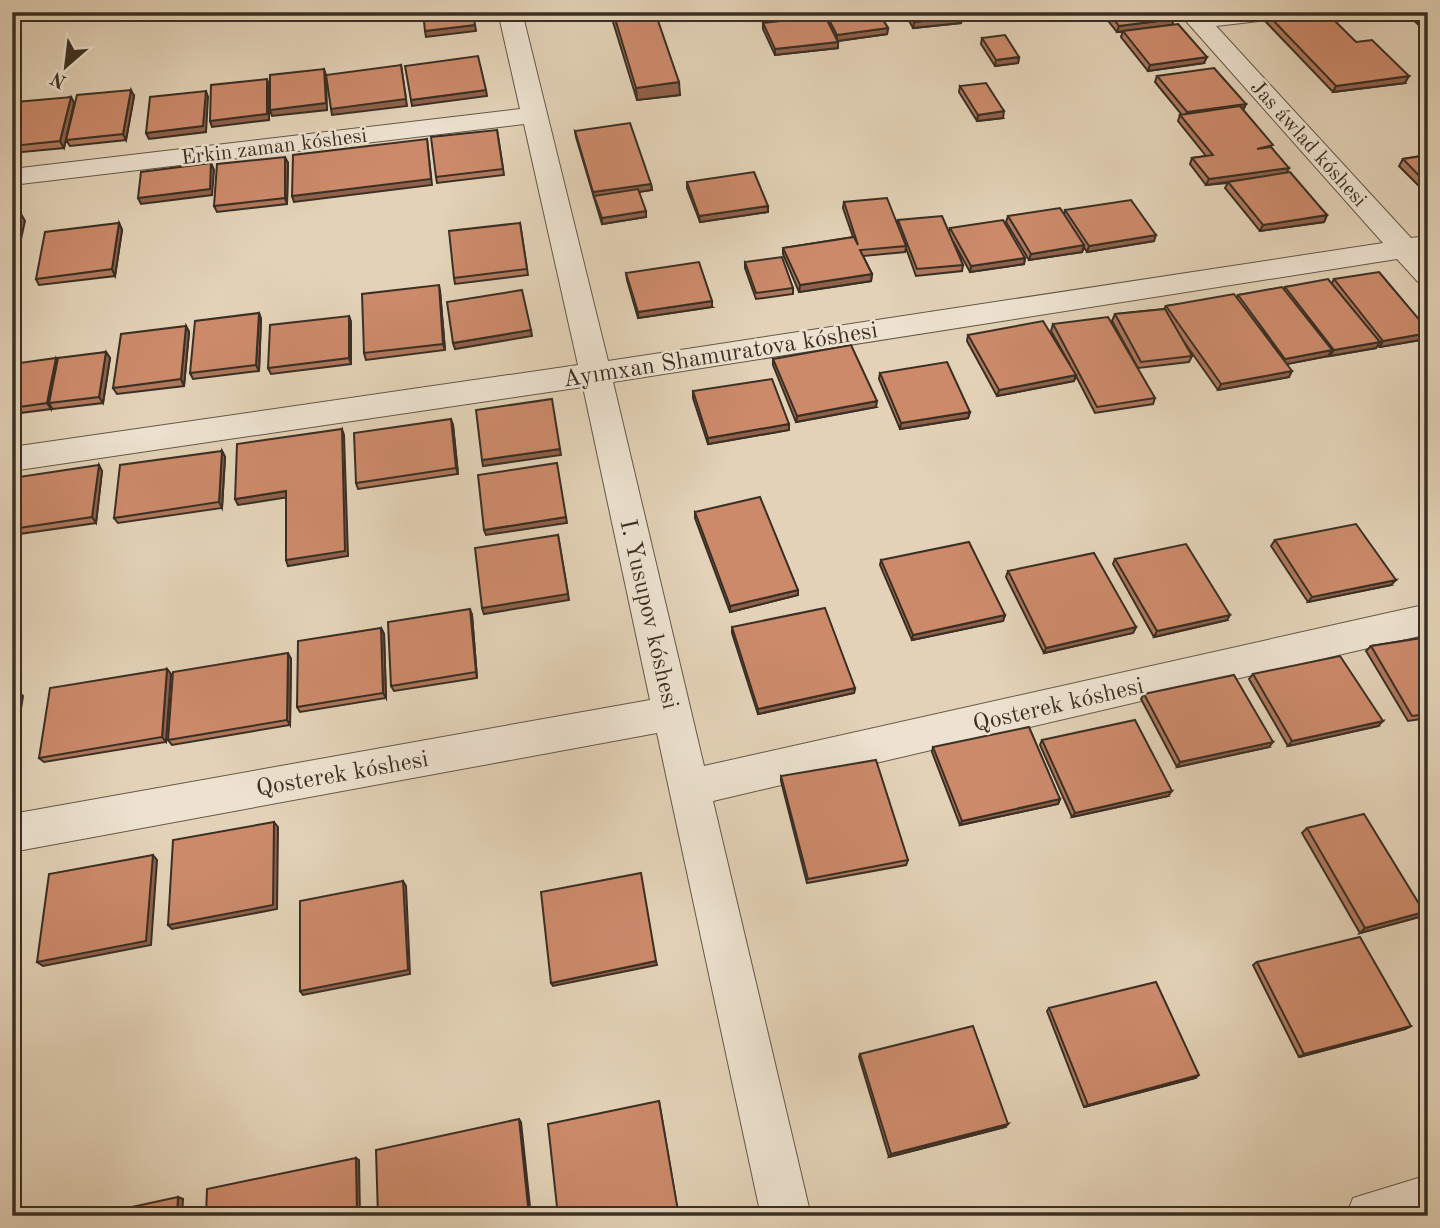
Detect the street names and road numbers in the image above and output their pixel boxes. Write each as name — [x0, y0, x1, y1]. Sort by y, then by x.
street label: Jas áwlad kóshesi — [1246, 77, 1370, 211]
street label: Erkin zaman kóshesi — [180, 126, 368, 169]
street label: Ayımxan Shamuratova kóshesi — [561, 319, 879, 393]
street label: I. Yusupov kóshesi — [615, 517, 682, 712]
street label: Qosterek kóshesi — [971, 675, 1146, 737]
street label: Qosterek kóshesi — [254, 748, 430, 802]

